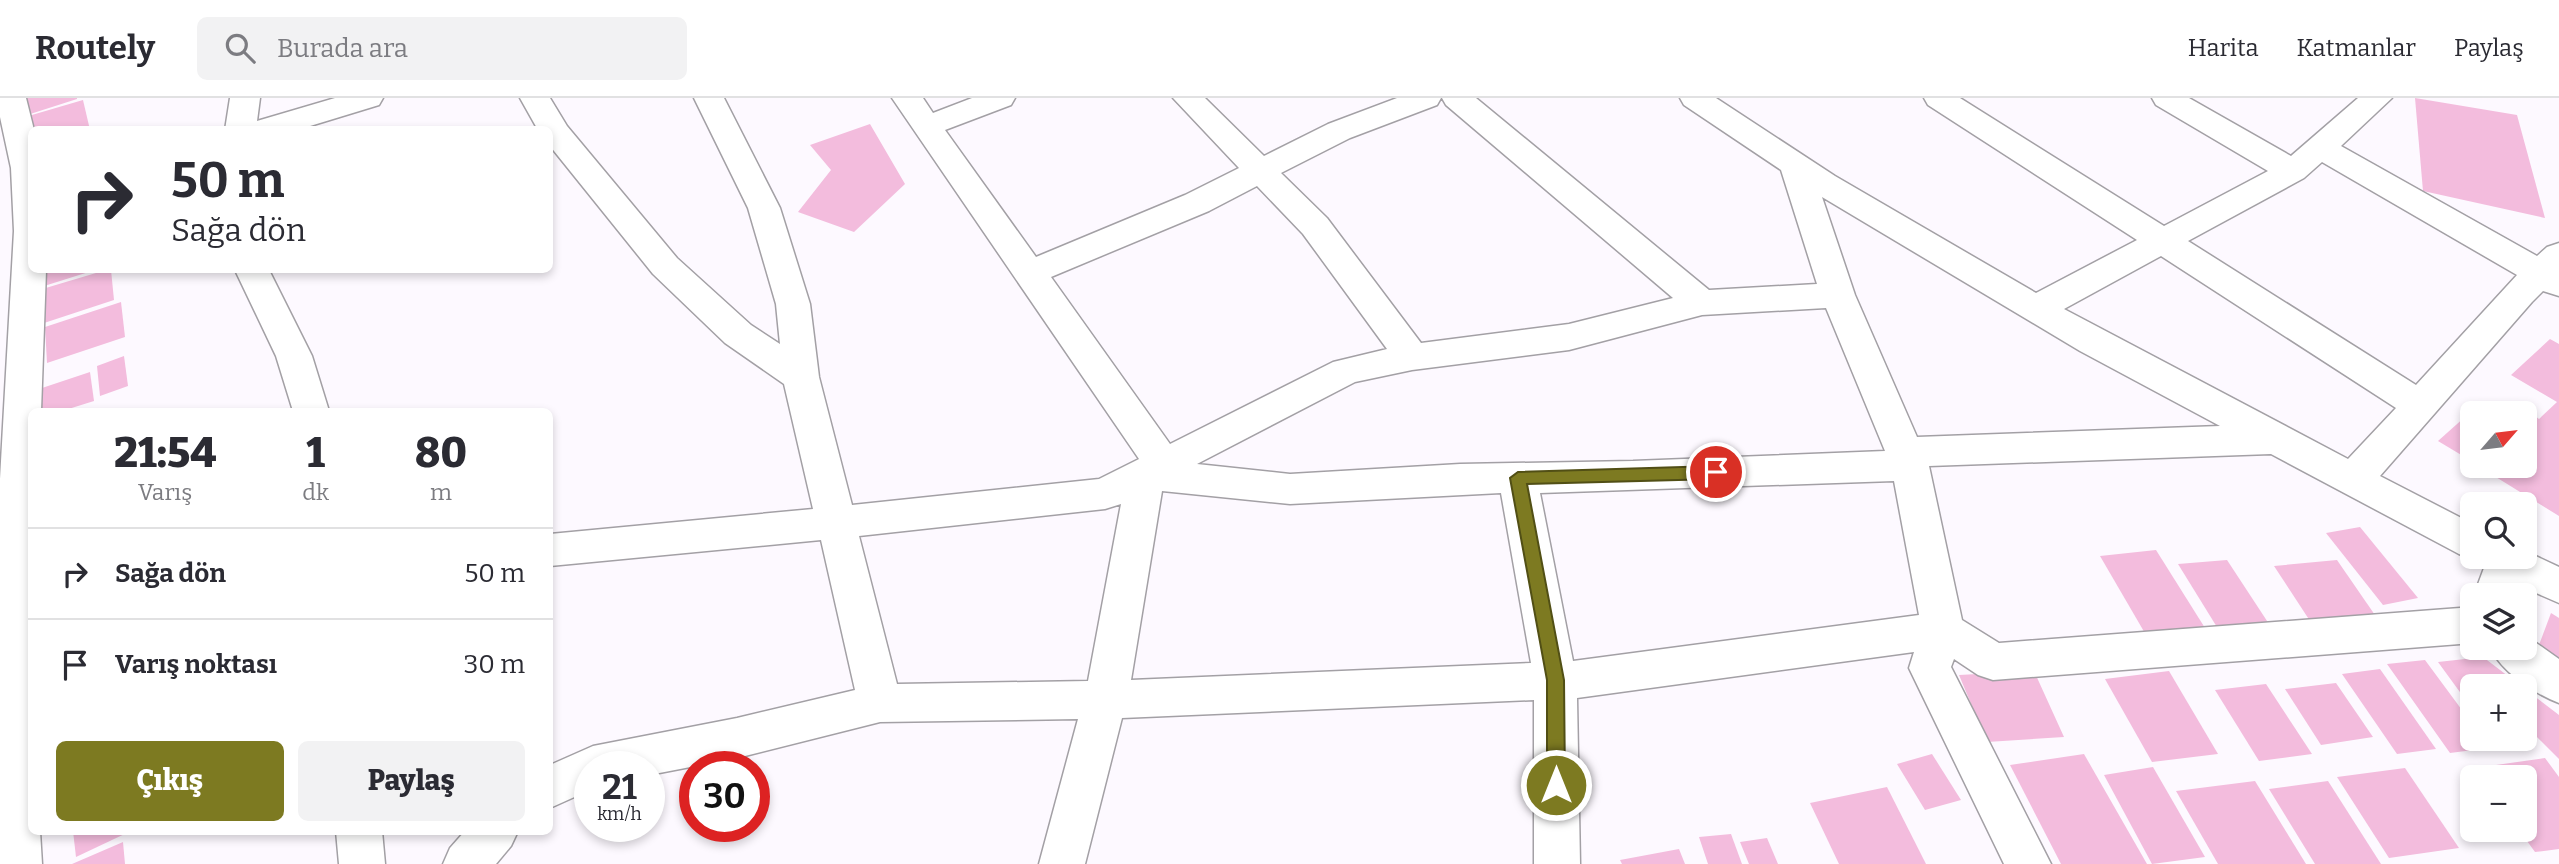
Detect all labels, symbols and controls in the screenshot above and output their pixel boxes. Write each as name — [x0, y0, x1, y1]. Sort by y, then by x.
search box — [197, 17, 687, 80]
text: Routely — [35, 28, 155, 68]
icon: search — [221, 29, 259, 67]
text: Burada ara — [277, 33, 408, 64]
text: Harita — [2188, 34, 2259, 62]
text: Katmanlar — [2297, 34, 2416, 62]
text: Paylaş — [2454, 34, 2524, 62]
text: 50 m — [171, 151, 284, 210]
icon: right — [56, 154, 147, 245]
text: Sağa dön — [171, 211, 306, 249]
north arrow — [2460, 401, 2538, 478]
map controls — [2460, 401, 2537, 842]
text: 21:54 — [114, 428, 216, 478]
text: 1 — [306, 428, 325, 478]
text: 80 — [415, 428, 467, 478]
pin — [1686, 442, 1746, 502]
icon: arrive — [1697, 453, 1735, 491]
text: Varış — [138, 478, 192, 506]
text: dk — [302, 478, 329, 506]
text: m — [430, 478, 452, 506]
button: search — [2460, 492, 2537, 569]
icon: right — [56, 555, 94, 593]
text: Sağa dön — [115, 558, 226, 589]
text: 50 m — [464, 558, 525, 589]
button: layers — [2460, 583, 2537, 660]
icon: arrive — [56, 646, 94, 684]
text: Varış noktası — [115, 649, 277, 680]
text: 30 m — [464, 649, 525, 680]
button: + — [2460, 674, 2537, 751]
button: Çıkış — [56, 741, 284, 821]
button: Paylaş — [298, 741, 525, 821]
position arrow — [1519, 748, 1593, 822]
speed limit sign: 30 — [679, 751, 770, 842]
button: − — [2460, 765, 2537, 842]
text: 21 — [602, 766, 637, 808]
text: km/h — [597, 803, 642, 825]

